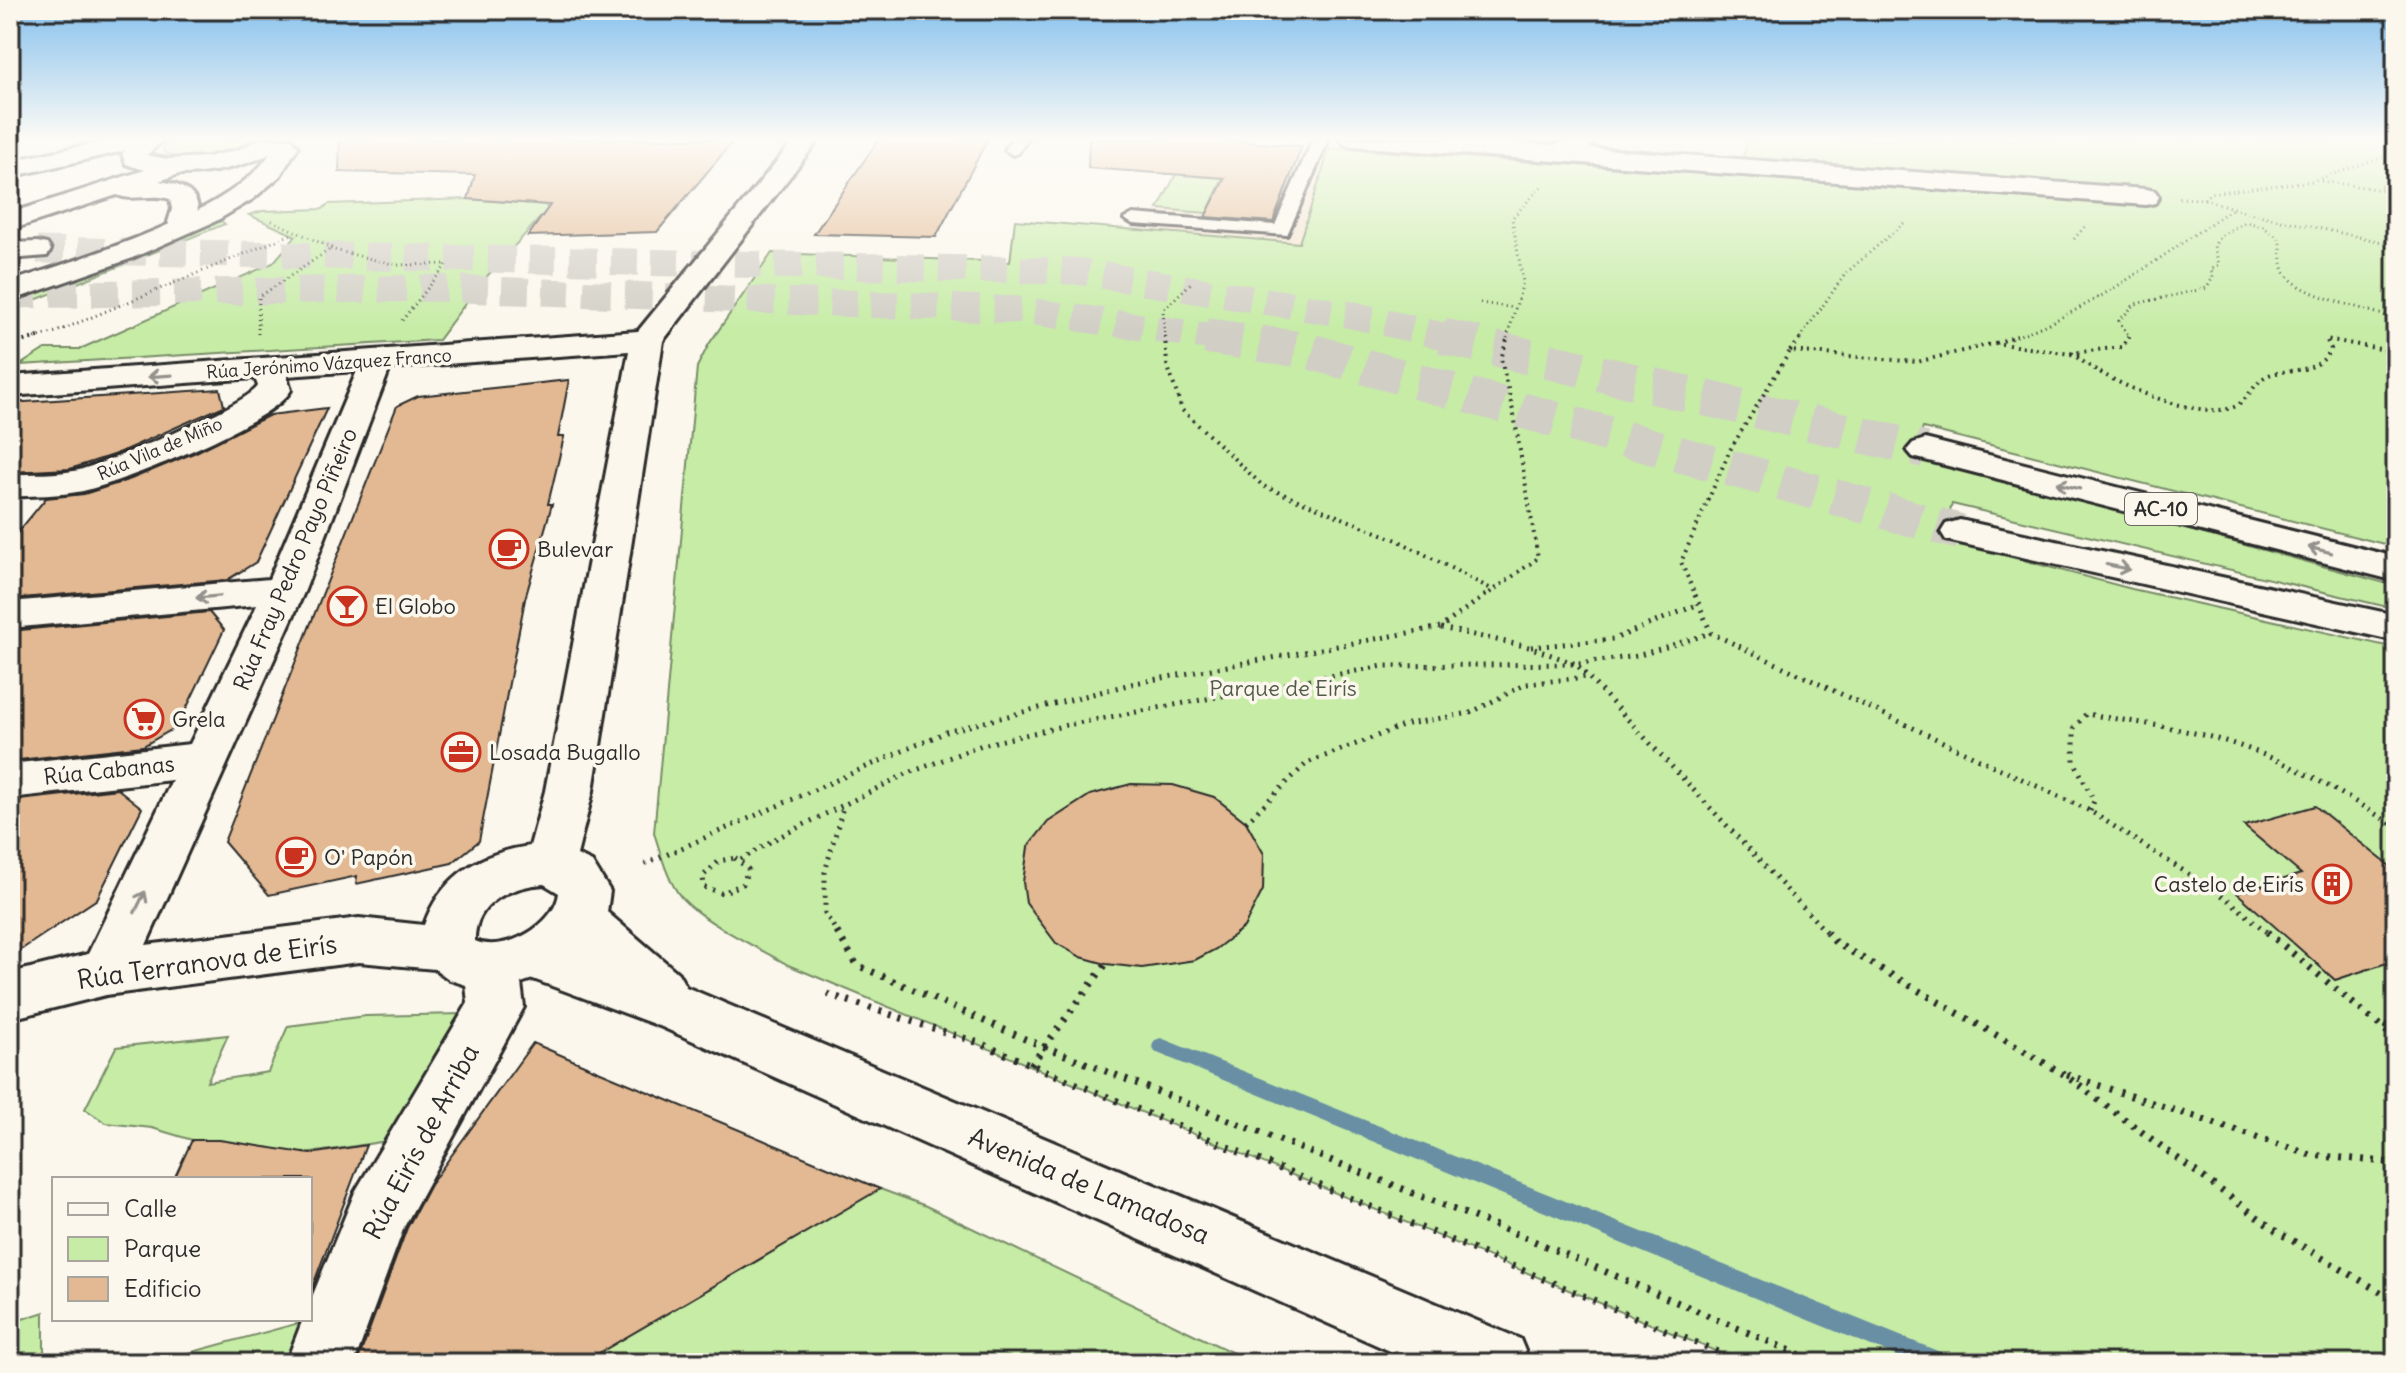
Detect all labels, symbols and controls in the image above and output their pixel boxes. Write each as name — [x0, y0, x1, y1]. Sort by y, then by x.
street label: Rúa Jerónimo Vázquez Franco — [206, 343, 452, 384]
one-way arrow — [147, 369, 174, 384]
street label: Rúa Vila de Miño — [94, 412, 226, 485]
street label: Rúa Fray Pedro Payo Piñeiro — [227, 424, 363, 694]
one-way arrow — [2056, 478, 2082, 493]
road number: AC-10 — [2125, 493, 2197, 525]
cafe icon: Bulevar — [488, 528, 530, 570]
place label: Bulevar — [537, 535, 613, 563]
one-way arrow — [2308, 541, 2334, 556]
one-way arrow — [2105, 560, 2131, 575]
bar icon: El Globo — [326, 585, 368, 627]
one-way arrow — [195, 590, 222, 605]
place label: El Globo — [375, 592, 456, 620]
park label: Parque de Eirís — [1209, 674, 1357, 702]
supermarket icon: Grela — [123, 698, 165, 740]
place label: Grela — [172, 705, 226, 733]
office icon: Losada Bugallo — [440, 731, 482, 773]
place label: Losada Bugallo — [489, 738, 641, 766]
street label: Rúa Cabanas — [42, 749, 176, 791]
cafe icon: O' Papón — [275, 836, 317, 878]
place label: O' Papón — [324, 843, 413, 871]
building icon: Castelo de Eirís — [2311, 863, 2353, 905]
place label: Castelo de Eirís — [2154, 870, 2304, 898]
one-way arrow — [133, 890, 148, 914]
street label: Rúa Terranova de Eirís — [75, 927, 339, 996]
street label: Rúa Eirís de Arriba — [355, 1039, 486, 1245]
street label: Avenida de Lamadosa — [964, 1120, 1215, 1251]
legend — [52, 1177, 312, 1321]
text: Calle — [124, 1193, 177, 1223]
text: Parque — [124, 1233, 201, 1263]
text: Edificio — [124, 1273, 202, 1303]

